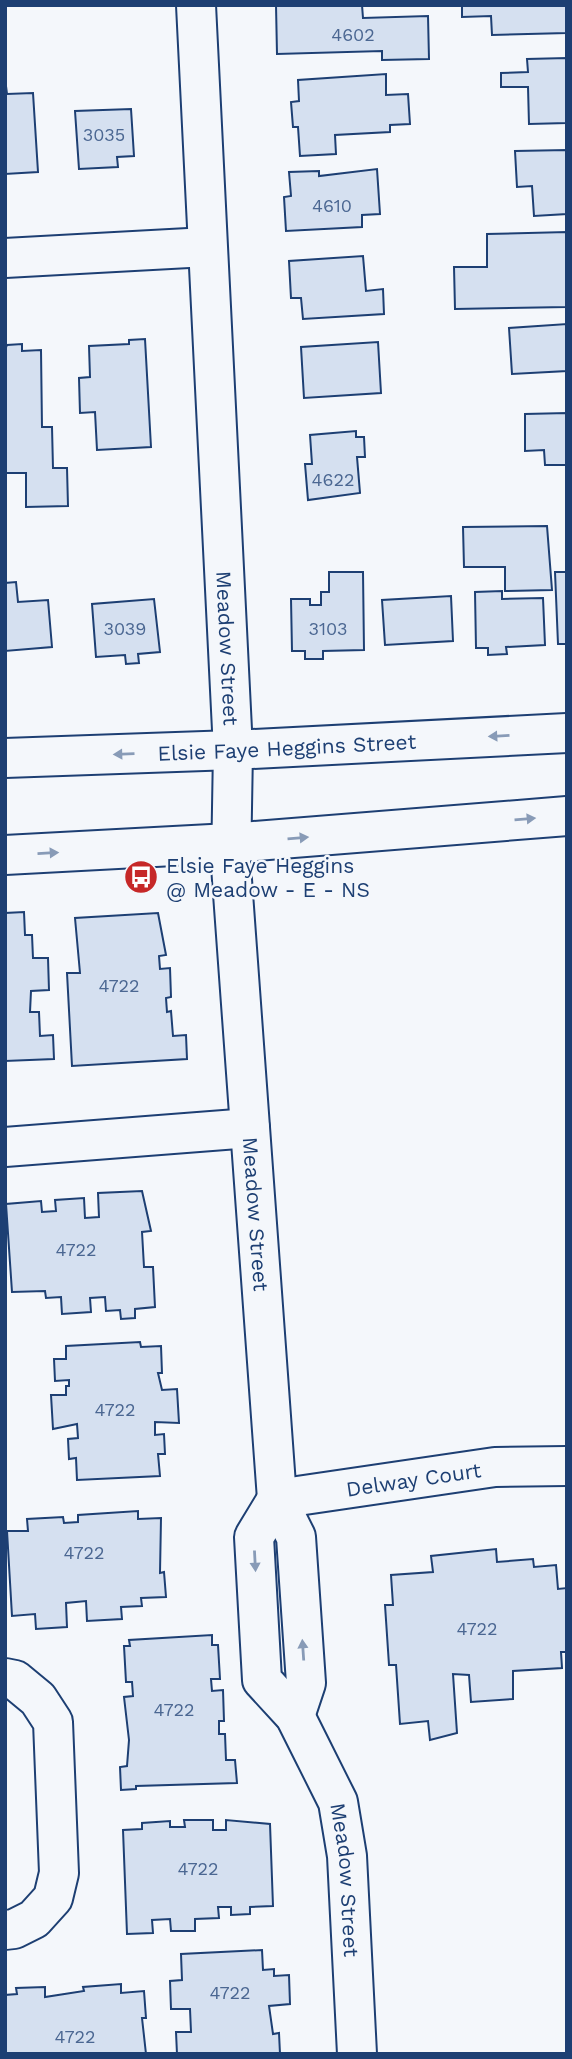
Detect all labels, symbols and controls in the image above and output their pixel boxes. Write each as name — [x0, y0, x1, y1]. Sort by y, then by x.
house number: 4602 — [331, 24, 375, 45]
house number: 3035 — [83, 124, 125, 145]
house number: 4610 — [312, 195, 352, 216]
house number: 4622 — [312, 469, 354, 490]
street label: Meadow Street — [212, 570, 244, 726]
house number: 3039 — [104, 618, 146, 639]
house number: 3103 — [309, 618, 347, 639]
street label: Elsie Faye Heggins Street — [157, 728, 417, 765]
one-way arrow — [487, 731, 509, 742]
one-way arrow — [113, 748, 135, 759]
one-way arrow — [514, 813, 536, 824]
one-way arrow — [287, 832, 309, 843]
one-way arrow — [37, 847, 59, 858]
place label: Elsie Faye Heggins @ Meadow - E - NS — [166, 853, 370, 902]
bus stop icon: Elsie Faye Heggins @ Meadow - E - NS — [122, 858, 160, 896]
house number: 4722 — [98, 975, 140, 996]
street label: Meadow Street — [238, 1136, 274, 1292]
house number: 4722 — [55, 1239, 97, 1260]
house number: 4722 — [94, 1399, 136, 1420]
street label: Delway Court — [344, 1457, 483, 1501]
house number: 4722 — [63, 1542, 105, 1563]
one-way arrow — [250, 1550, 261, 1572]
house number: 4722 — [456, 1618, 498, 1639]
one-way arrow — [298, 1639, 309, 1661]
house number: 4722 — [153, 1699, 195, 1720]
street label: Meadow Street — [326, 1801, 365, 1958]
house number: 4722 — [177, 1858, 219, 1879]
house number: 4722 — [209, 1982, 251, 2003]
house number: 4722 — [54, 2026, 96, 2047]

